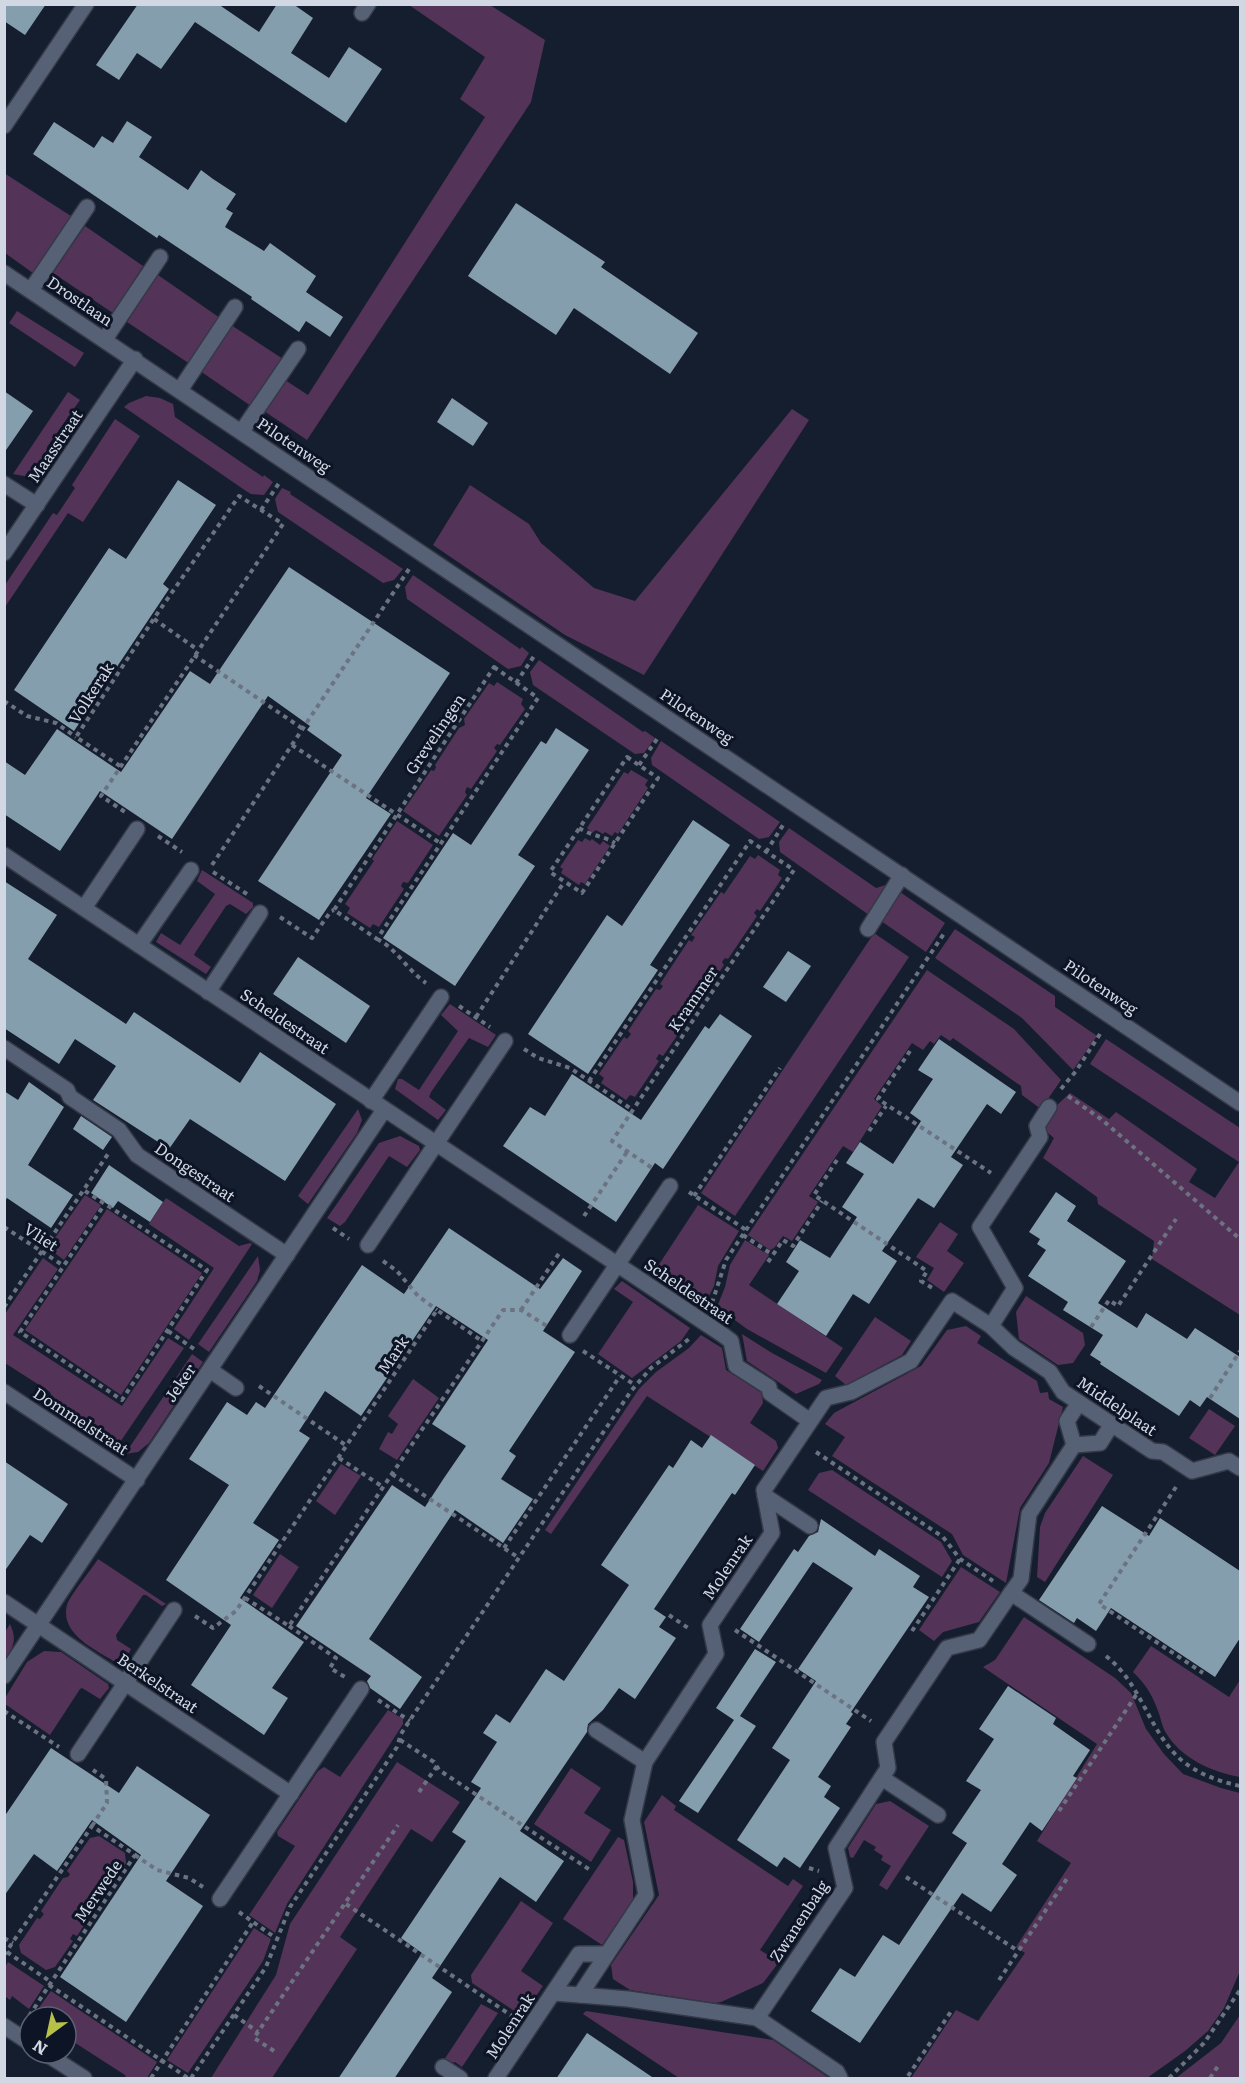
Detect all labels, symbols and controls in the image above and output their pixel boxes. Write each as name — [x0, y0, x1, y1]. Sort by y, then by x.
street label: Drostlaan — [43, 269, 119, 331]
street label: Maasstraat — [21, 403, 88, 487]
street label: Pilotenweg — [253, 411, 336, 478]
street label: Volkerak — [61, 657, 119, 728]
street label: Pilotenweg — [656, 682, 739, 749]
street label: Grevelingen — [398, 688, 470, 779]
street label: Pilotenweg — [1060, 953, 1143, 1020]
street label: Krammer — [661, 960, 723, 1036]
street label: Scheldestraat — [236, 981, 335, 1059]
street label: Dongestraat — [150, 1135, 241, 1207]
street label: Vliet — [19, 1216, 64, 1257]
street label: Scheldestraat — [640, 1251, 739, 1329]
street label: Mark — [371, 1330, 414, 1378]
street label: Jeker — [158, 1358, 201, 1406]
street label: Middelplaat — [1073, 1369, 1163, 1441]
street label: Dommelstraat — [29, 1380, 135, 1460]
street label: Molenrak — [695, 1529, 757, 1604]
street label: Berkelstraat — [113, 1646, 204, 1718]
street label: Merwede — [67, 1854, 127, 1927]
street label: Zwanenbalg — [763, 1875, 834, 1966]
street label: Molenrak — [479, 1987, 540, 2063]
north arrow — [18, 2005, 78, 2065]
text: N — [27, 2035, 51, 2062]

